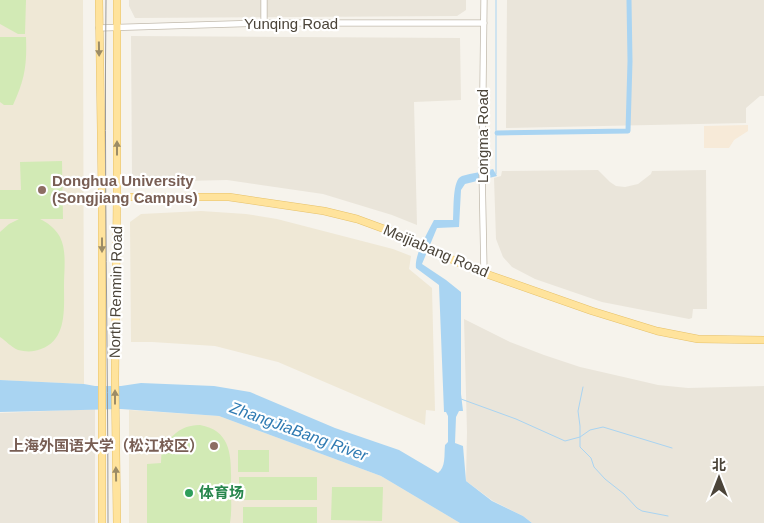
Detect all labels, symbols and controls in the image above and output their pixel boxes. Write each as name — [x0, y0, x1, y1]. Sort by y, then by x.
street label: Yunqing Road — [244, 15, 338, 32]
one-way arrow — [95, 41, 103, 57]
street label: Longma Road — [474, 89, 491, 183]
one-way arrow — [113, 139, 121, 155]
place label: Donghua University (Songjiang Campus) — [52, 172, 198, 206]
marker: Donghua University (Songjiang Campus) — [36, 184, 48, 196]
street label: Meijiabang Road — [381, 221, 491, 280]
street label: North Renmin Road — [106, 226, 125, 358]
one-way arrow — [98, 238, 106, 254]
one-way arrow — [111, 388, 119, 404]
water label: ZhangJiaBang River — [227, 398, 370, 464]
place label: 上海外国语大学（松江校区） — [9, 437, 204, 454]
marker: 上海外国语大学（松江校区） — [208, 440, 220, 452]
north arrow — [694, 453, 744, 503]
text: 北 — [712, 457, 726, 473]
one-way arrow — [112, 466, 120, 482]
place label: 体育场 — [199, 484, 244, 501]
marker: 体育场 — [183, 487, 195, 499]

